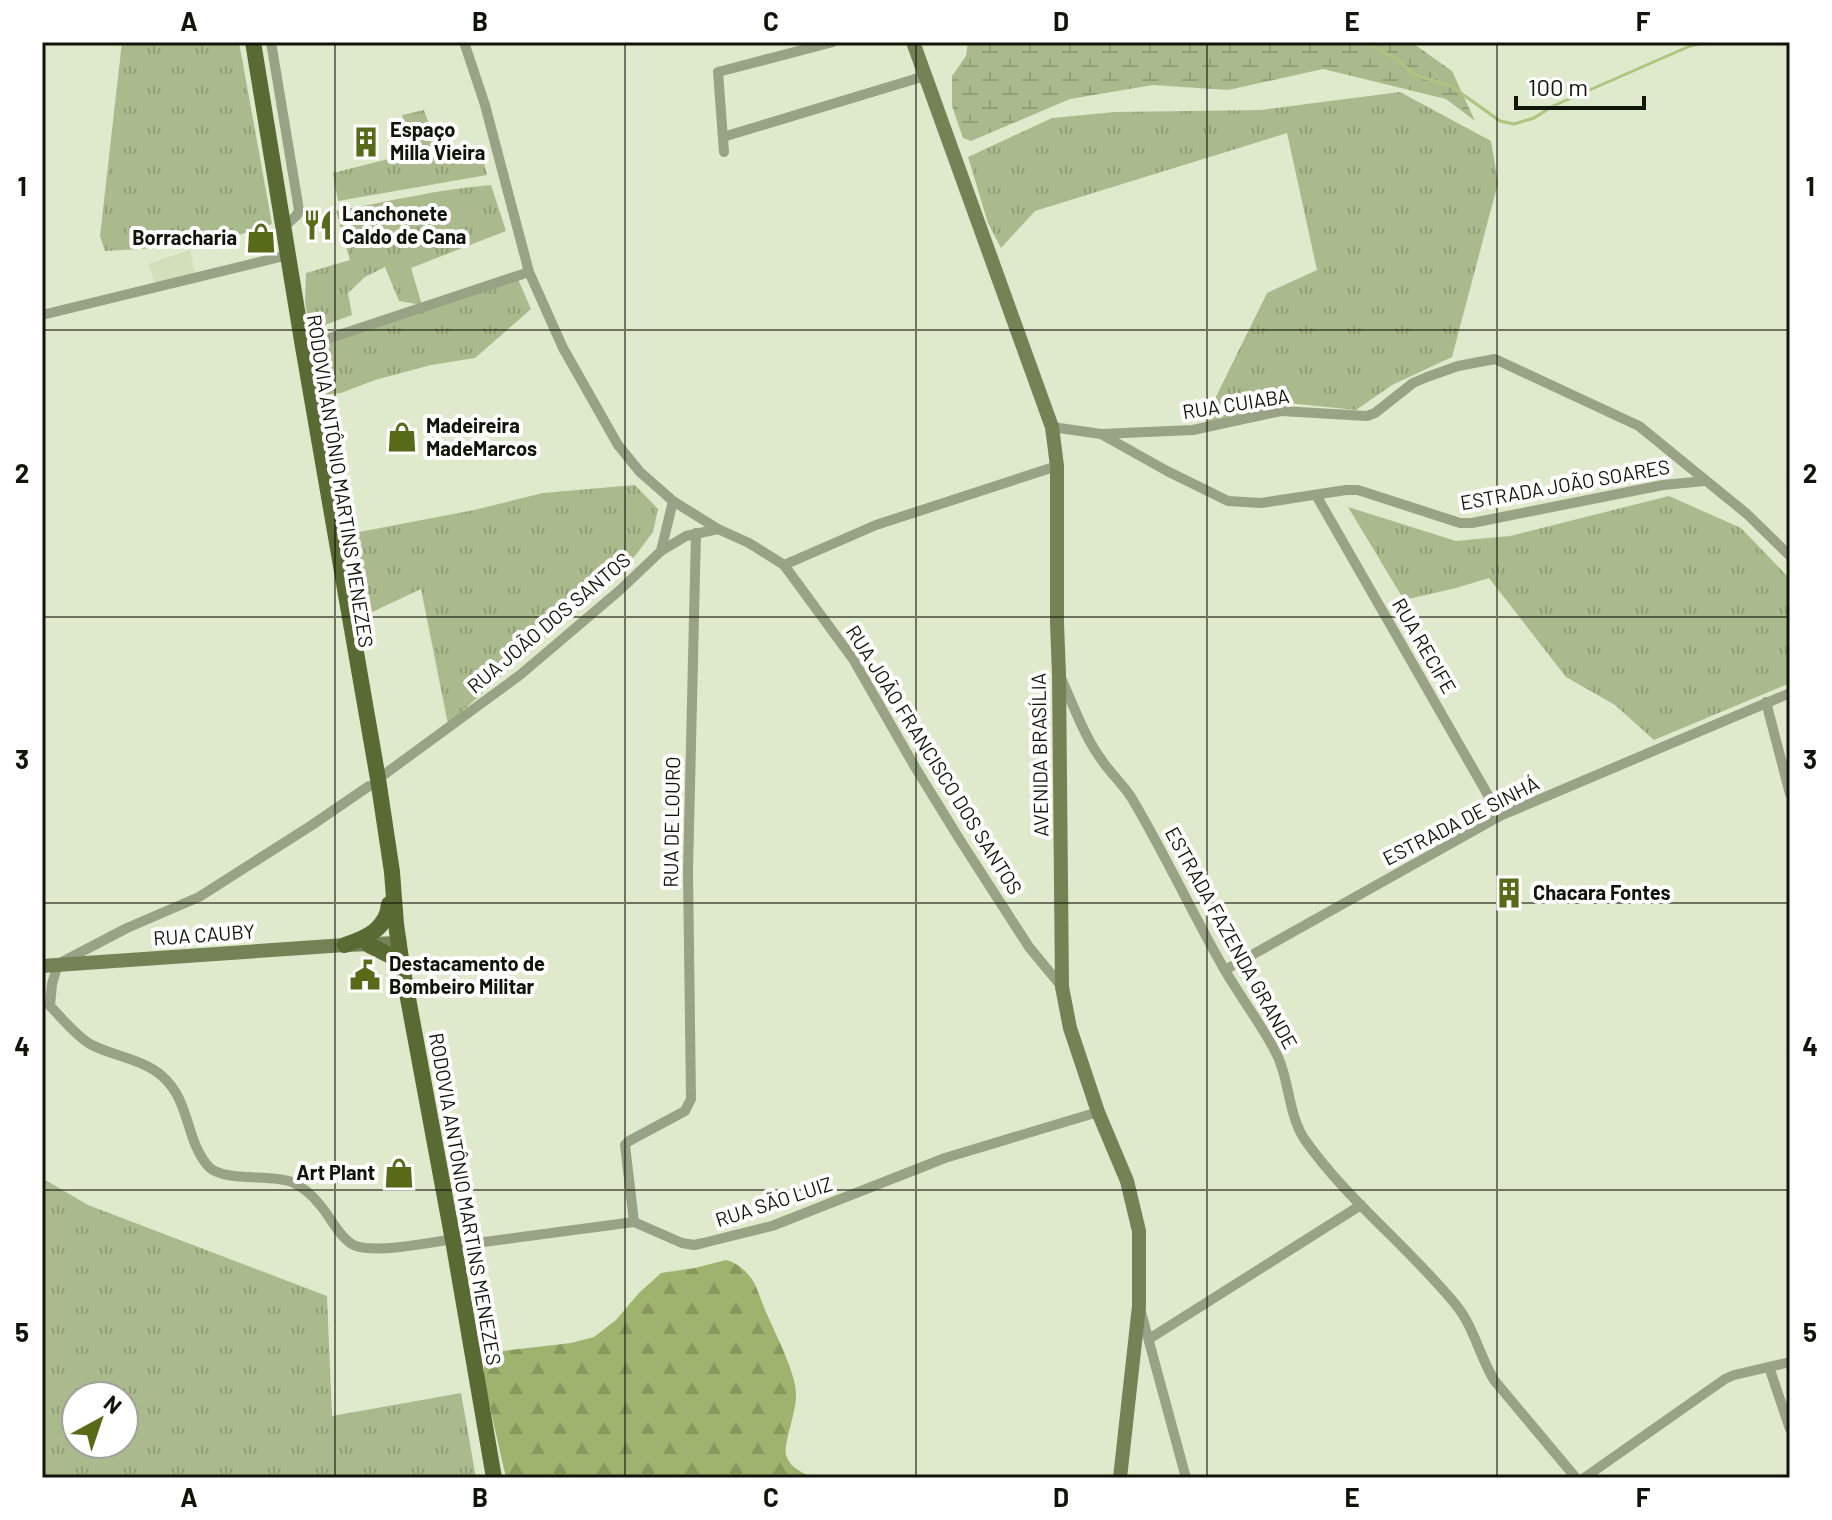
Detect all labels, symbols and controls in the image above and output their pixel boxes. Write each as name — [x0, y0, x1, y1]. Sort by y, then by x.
text: A — [180, 5, 198, 36]
text: B — [472, 5, 488, 36]
text: C — [763, 5, 779, 36]
text: D — [1053, 5, 1069, 36]
text: E — [1344, 5, 1360, 36]
text: F — [1636, 5, 1651, 36]
scale bar — [1516, 60, 1644, 110]
text: 100 m — [1528, 72, 1588, 101]
place label: Espaço Milla Vieira — [390, 117, 485, 164]
building icon: Espaço Milla Vieira — [349, 125, 383, 159]
text: 1 — [17, 170, 27, 201]
text: 1 — [1805, 170, 1815, 201]
place label: Lanchonete Caldo de Cana — [342, 201, 466, 248]
restaurant icon: Lanchonete Caldo de Cana — [301, 208, 335, 242]
shop icon: Borracharia — [244, 221, 278, 255]
place label: Borracharia — [132, 225, 237, 249]
street label: RODOVIA ANTÔNIO MARTINS MENEZES — [303, 313, 379, 649]
street label: RUA CUIABA — [1181, 383, 1291, 423]
place label: Madeireira MadeMarcos — [426, 413, 537, 460]
shop icon: Madeireira MadeMarcos — [385, 420, 419, 454]
street label: ESTRADA JOÃO SOARES — [1458, 454, 1671, 514]
text: 2 — [15, 457, 29, 488]
text: 2 — [1803, 457, 1817, 488]
street label: RUA JOÃO DOS SANTOS — [462, 547, 635, 697]
street label: RUA RECIFE — [1388, 593, 1462, 698]
street label: RUA JOÃO FRANCISCO DOS SANTOS — [842, 620, 1028, 899]
street label: AVENIDA BRASÍLIA — [1026, 673, 1052, 837]
text: 3 — [15, 743, 29, 774]
text: 3 — [1803, 743, 1817, 774]
street label: RUA DE LOURO — [658, 756, 684, 888]
street label: ESTRADA DE SINHÁ — [1378, 770, 1543, 870]
street label: ESTRADA FAZENDA GRANDE — [1161, 822, 1303, 1053]
building icon: Chacara Fontes — [1492, 876, 1526, 910]
place label: Chacara Fontes — [1533, 880, 1670, 904]
street label: RUA CAUBY — [152, 918, 256, 950]
place label: Destacamento de Bombeiro Militar — [389, 951, 545, 998]
public building icon: Destacamento de Bombeiro Militar — [348, 958, 382, 992]
text: 4 — [14, 1030, 30, 1061]
text: 4 — [1802, 1030, 1818, 1061]
street label: RODOVIA ANTÔNIO MARTINS MENEZES — [425, 1031, 507, 1367]
shop icon: Art Plant — [382, 1156, 416, 1190]
place label: Art Plant — [296, 1160, 375, 1184]
street label: RUA SÃO LUIZ — [712, 1171, 835, 1231]
text: 5 — [15, 1316, 29, 1347]
text: 5 — [1803, 1316, 1817, 1347]
north arrow — [60, 1380, 140, 1460]
text: N — [100, 1389, 127, 1419]
text: A — [180, 1481, 198, 1512]
text: B — [472, 1481, 488, 1512]
text: C — [763, 1481, 779, 1512]
text: D — [1053, 1481, 1069, 1512]
text: E — [1344, 1481, 1360, 1512]
text: F — [1636, 1481, 1651, 1512]

